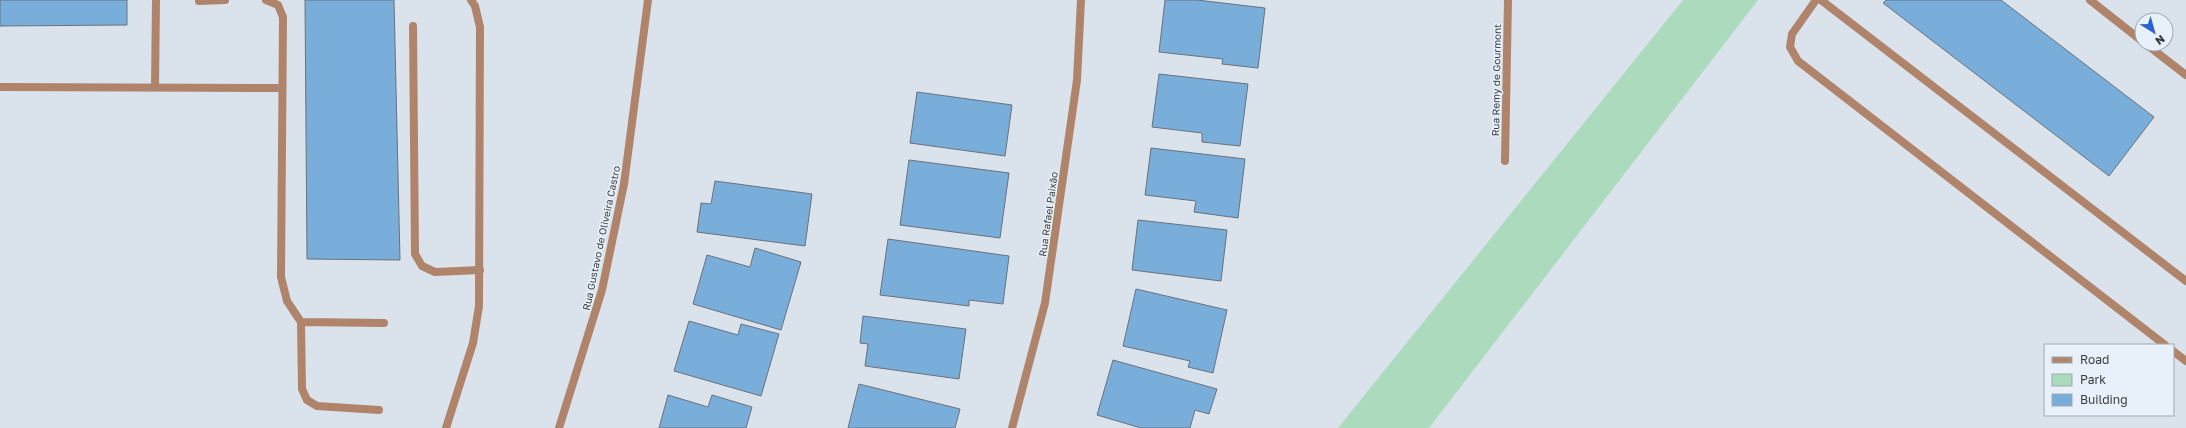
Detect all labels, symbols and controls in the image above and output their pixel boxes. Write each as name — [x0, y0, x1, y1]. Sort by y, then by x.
north arrow — [2134, 12, 2174, 52]
street label: Rua Remy de Gourmont — [1489, 24, 1503, 136]
text: N — [2153, 33, 2168, 48]
street label: Rua Gustavo de Oliveira Castro — [580, 165, 622, 311]
street label: Rua Rafael Paixão — [1036, 171, 1060, 257]
legend — [2044, 344, 2174, 416]
text: Road — [2080, 352, 2109, 367]
text: Park — [2080, 372, 2106, 387]
text: Building — [2080, 392, 2128, 407]

